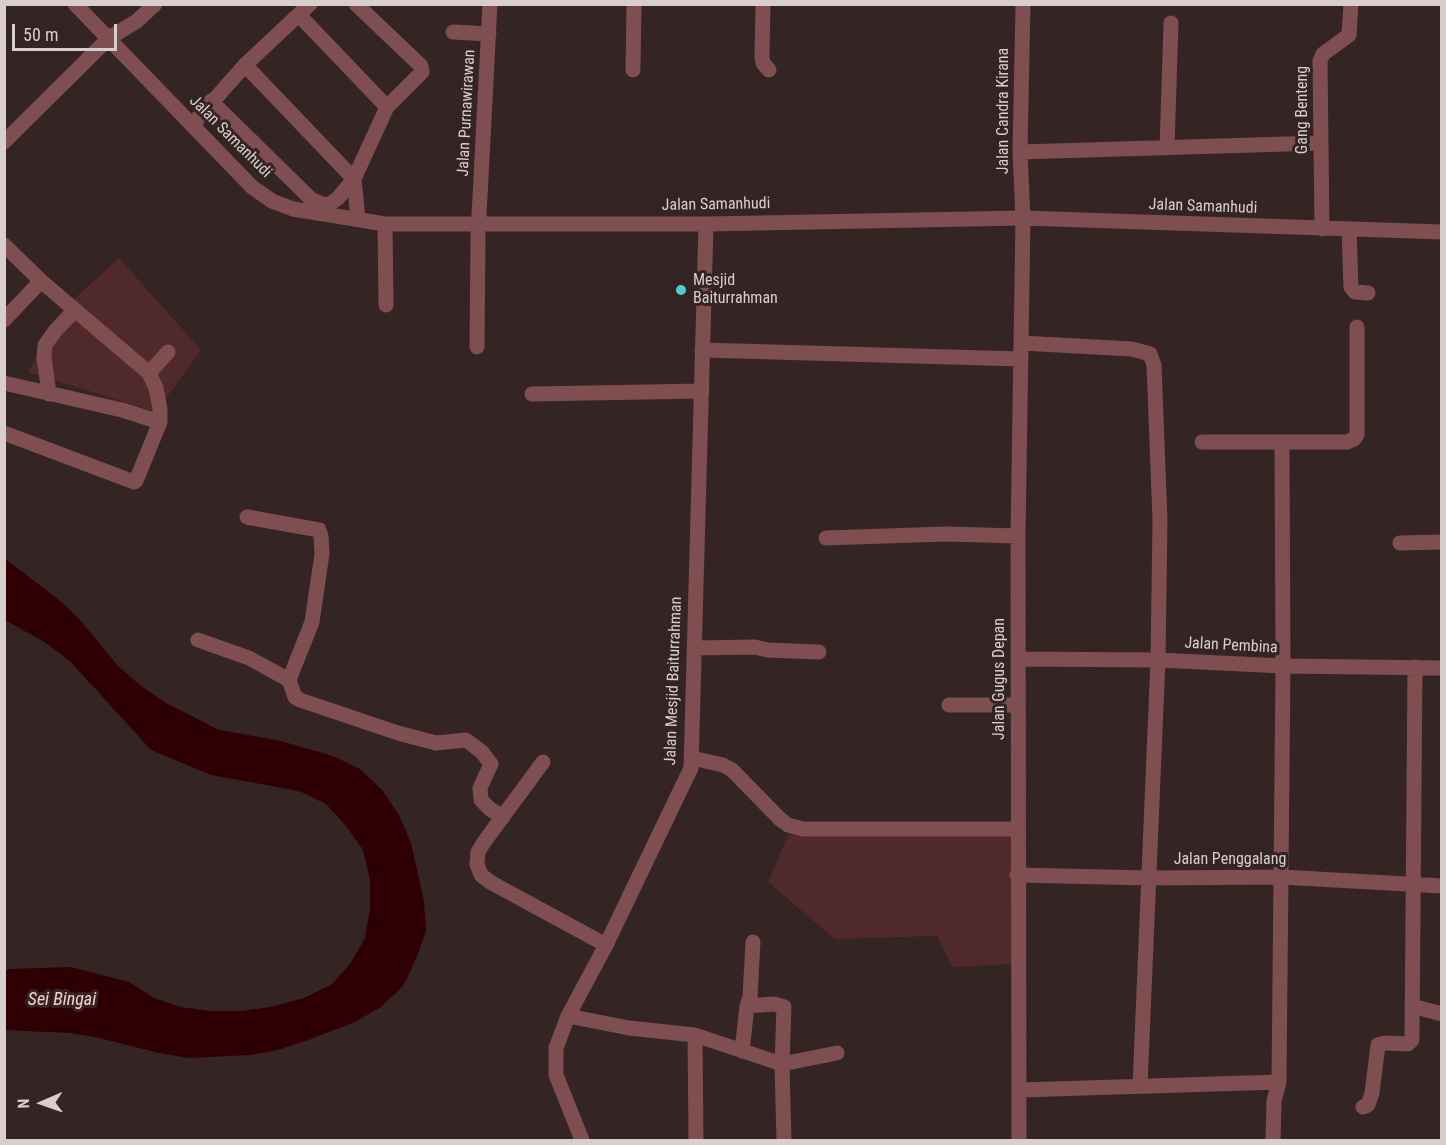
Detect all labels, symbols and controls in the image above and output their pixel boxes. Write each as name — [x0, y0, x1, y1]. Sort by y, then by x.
scale bar — [15, 12, 120, 50]
text: 50 m — [23, 24, 58, 45]
street label: Jalan Candra Kirana — [994, 48, 1014, 174]
street label: Jalan Purnawirawan — [454, 49, 480, 177]
street label: Gang Benteng — [1293, 66, 1313, 154]
street label: Jalan Samanhudi — [185, 92, 275, 182]
street label: Jalan Samanhudi — [662, 194, 770, 216]
street label: Jalan Samanhudi — [1148, 196, 1258, 218]
place label: Mesjid Baiturrahman — [693, 271, 778, 309]
marker: Mesjid Baiturrahman — [674, 283, 688, 297]
street label: Jalan Mesjid Baiturrahman — [661, 596, 687, 766]
street label: Jalan Gugus Depan — [990, 618, 1010, 740]
street label: Jalan Pembina — [1184, 634, 1278, 658]
street label: Jalan Penggalang — [1174, 850, 1286, 870]
water label: Sei Bingai — [28, 989, 96, 1011]
north arrow — [12, 1073, 72, 1133]
text: N — [14, 1098, 33, 1109]

